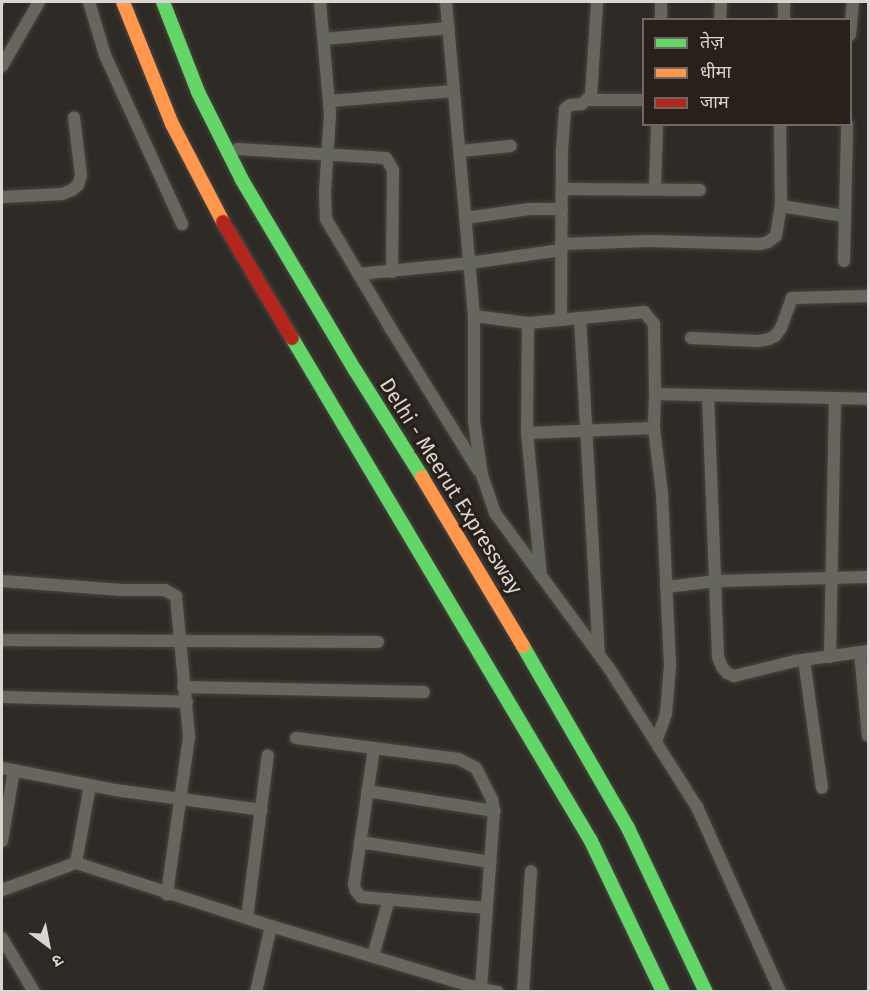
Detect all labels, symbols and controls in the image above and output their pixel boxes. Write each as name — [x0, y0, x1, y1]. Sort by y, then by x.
legend — [642, 18, 852, 126]
text: तेज़ — [700, 31, 724, 53]
text: धीमा — [700, 61, 731, 83]
text: जाम — [700, 91, 729, 113]
street label: Delhi - Meerut Expressway — [374, 373, 528, 599]
north arrow — [18, 915, 78, 975]
text: उ — [49, 950, 67, 971]

